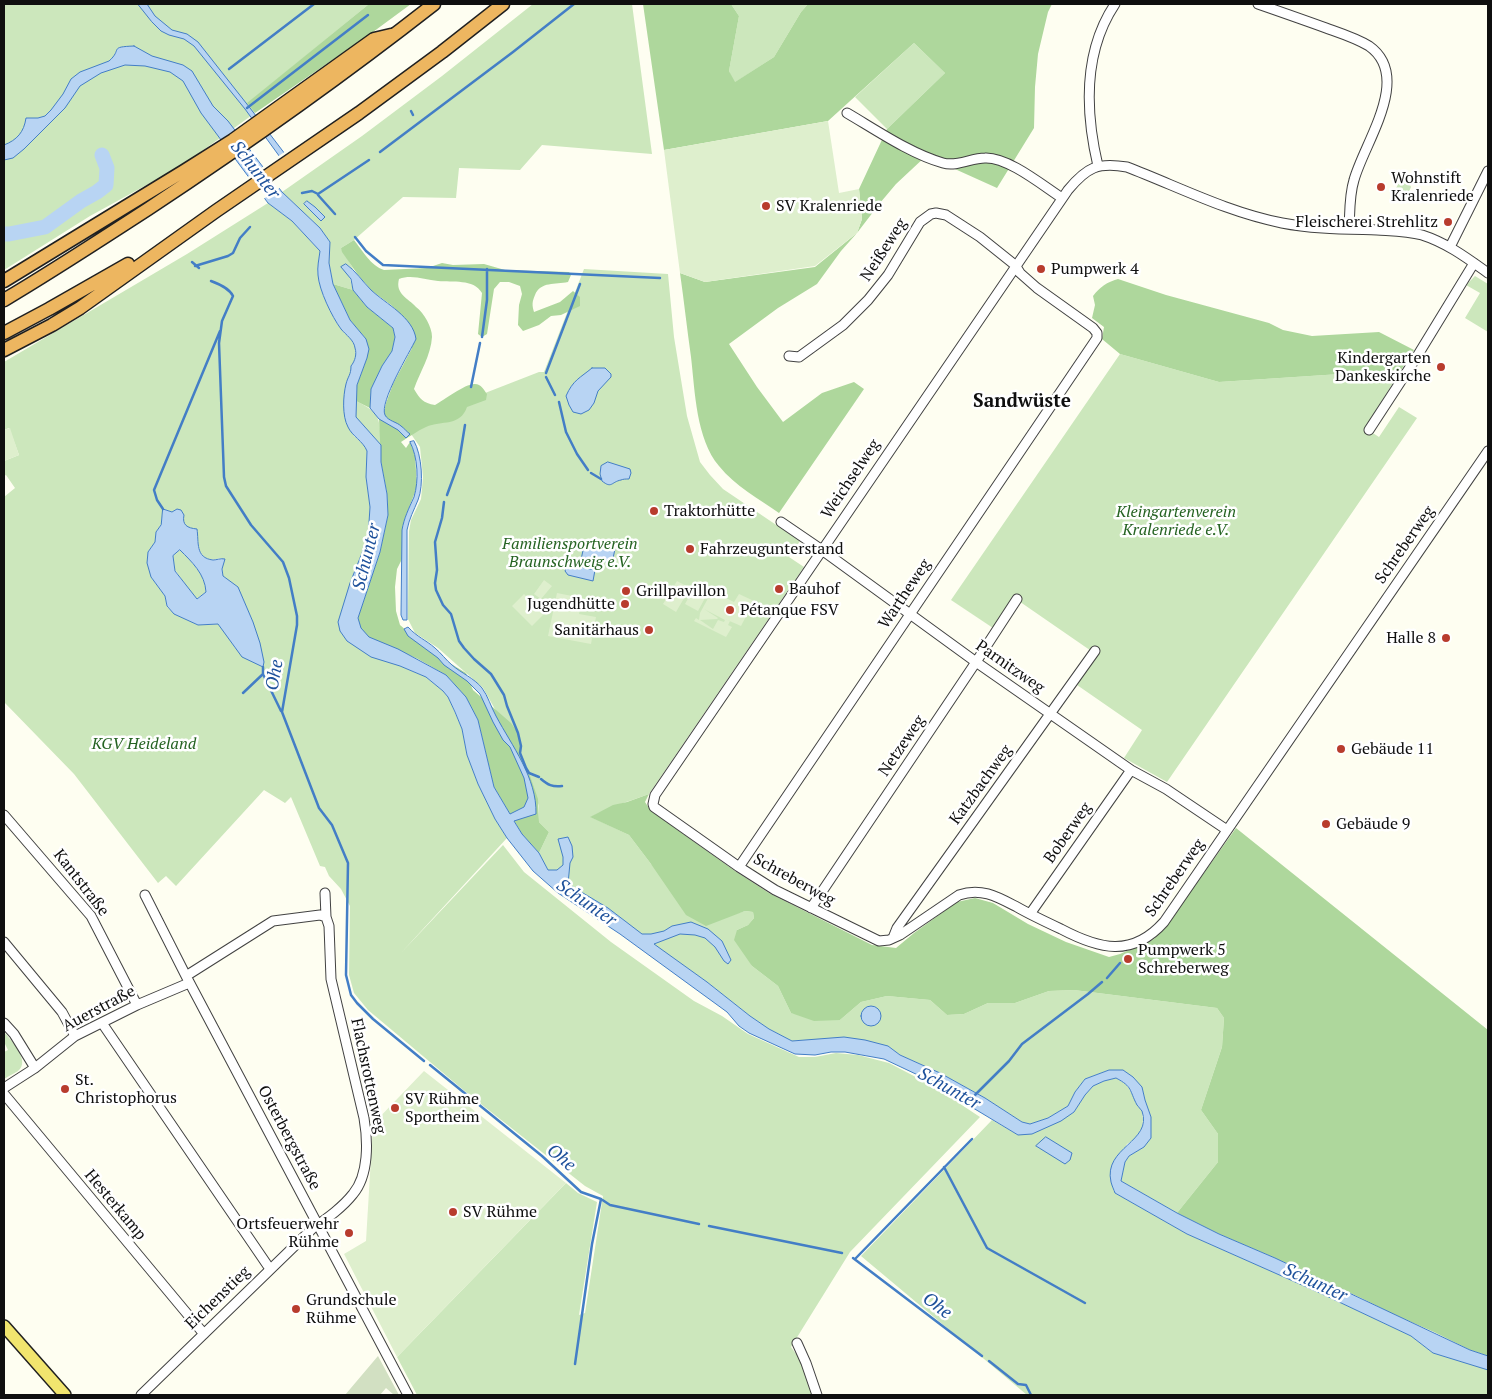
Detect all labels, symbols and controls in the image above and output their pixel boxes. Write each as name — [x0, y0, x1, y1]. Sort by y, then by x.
water label: Schunter — [226, 137, 284, 203]
place label: Wohnstift Kralenriede — [1391, 168, 1474, 206]
marker: Wohnstift Kralenriede — [1375, 181, 1387, 193]
place label: SV Kralenriede — [776, 196, 882, 216]
marker: SV Kralenriede — [760, 200, 772, 212]
place label: Fleischerei Strehlitz — [1295, 212, 1438, 232]
street label: Neißeweg — [857, 215, 911, 285]
marker: Fleischerei Strehlitz — [1442, 216, 1454, 228]
place label: Pumpwerk 4 — [1051, 259, 1139, 279]
marker: Pumpwerk 4 — [1035, 263, 1047, 275]
place label: Kindergarten Dankeskirche — [1335, 348, 1431, 386]
marker: Kindergarten Dankeskirche — [1435, 361, 1447, 373]
district label: Sandwüste — [973, 391, 1071, 413]
street label: Weichselweg — [818, 436, 884, 522]
place label: Traktorhütte — [664, 501, 755, 521]
park label: Kleingartenverein Kralenriede e.V. — [1116, 502, 1236, 540]
street label: Schreberweg — [1371, 502, 1439, 588]
marker: Traktorhütte — [648, 505, 660, 517]
water label: Schunter — [348, 521, 386, 593]
park label: Familiensportverein Braunschweig e.V. — [502, 534, 638, 572]
place label: Fahrzeugunterstand — [700, 539, 844, 559]
marker: Fahrzeugunterstand — [684, 543, 696, 555]
street label: Wartheweg — [875, 556, 935, 632]
place label: Bauhof — [789, 579, 840, 599]
place label: Grillpavillon — [636, 581, 726, 601]
marker: Bauhof — [773, 583, 785, 595]
marker: Grillpavillon — [620, 585, 632, 597]
place label: Jugendhütte — [527, 594, 615, 614]
marker: Jugendhütte — [619, 598, 631, 610]
place label: Pétanque FSV — [740, 600, 839, 620]
marker: Pétanque FSV — [724, 604, 736, 616]
place label: Sanitärhaus — [554, 620, 639, 640]
marker: Sanitärhaus — [643, 624, 655, 636]
place label: Halle 8 — [1386, 628, 1436, 648]
marker: Halle 8 — [1440, 632, 1452, 644]
street label: Parnitzweg — [972, 636, 1048, 698]
water label: Ohe — [262, 658, 288, 692]
street label: Netzeweg — [875, 712, 929, 780]
park label: KGV Heideland — [92, 734, 196, 754]
place label: Gebäude 11 — [1351, 739, 1434, 759]
street label: Katzbachweg — [946, 741, 1016, 829]
marker: Gebäude 11 — [1335, 743, 1347, 755]
street label: Boberweg — [1040, 799, 1096, 867]
place label: Gebäude 9 — [1336, 814, 1410, 834]
marker: Gebäude 9 — [1320, 818, 1332, 830]
street label: Schreberweg — [1141, 835, 1209, 921]
street label: Kantstraße — [49, 846, 113, 920]
street label: Schreberweg — [750, 850, 838, 910]
water label: Schunter — [552, 875, 620, 931]
place label: Pumpwerk 5 Schreberweg — [1138, 940, 1229, 978]
marker: Pumpwerk 5 Schreberweg — [1122, 953, 1134, 965]
street label: Auerstraße — [59, 982, 139, 1036]
street label: Flachsrottenweg — [346, 1017, 390, 1135]
water label: Schunter — [914, 1063, 984, 1115]
place label: St. Christophorus — [75, 1070, 177, 1108]
street label: Osterbergstraße — [253, 1082, 325, 1194]
marker: St. Christophorus — [59, 1083, 71, 1095]
place label: SV Rühme Sportheim — [405, 1089, 480, 1127]
marker: SV Rühme Sportheim — [389, 1102, 401, 1114]
water label: Ohe — [542, 1140, 580, 1176]
street label: Hesterkamp — [80, 1166, 150, 1244]
place label: SV Rühme — [463, 1202, 537, 1222]
marker: SV Rühme — [447, 1206, 459, 1218]
place label: Ortsfeuerwehr Rühme — [236, 1214, 339, 1252]
marker: Ortsfeuerwehr Rühme — [343, 1227, 355, 1239]
water label: Schunter — [1280, 1259, 1350, 1307]
street label: Eichenstieg — [182, 1262, 254, 1334]
water label: Ohe — [918, 1288, 956, 1324]
place label: Grundschule Rühme — [306, 1290, 397, 1328]
marker: Grundschule Rühme — [290, 1303, 302, 1315]

